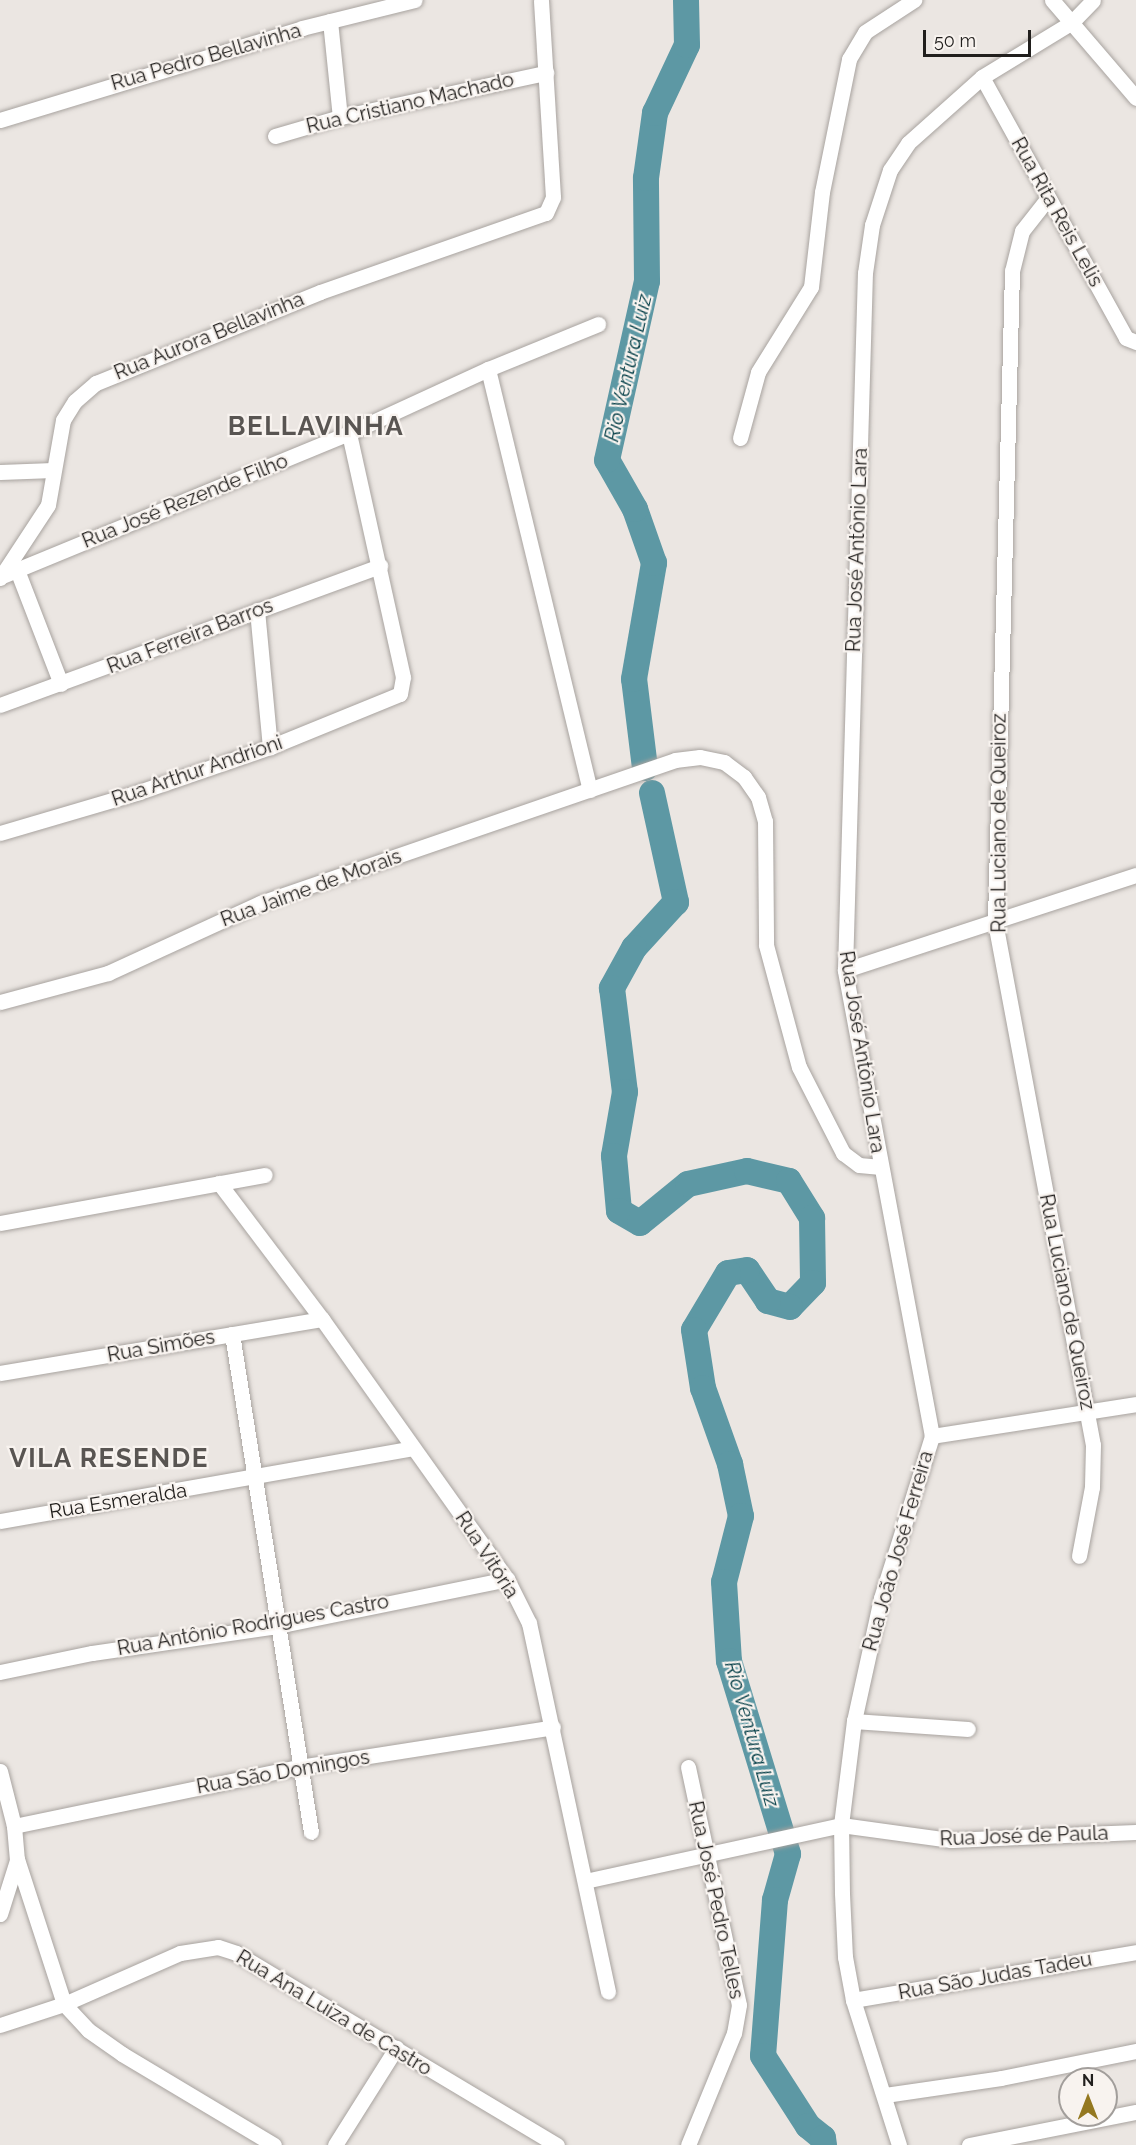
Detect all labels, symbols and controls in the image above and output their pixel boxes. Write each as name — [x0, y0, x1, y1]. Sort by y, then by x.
street label: Rua Pedro Bellavinha — [108, 18, 304, 96]
scale bar — [926, 18, 1034, 56]
text: 50 m — [934, 30, 976, 51]
street label: Rua Cristiano Machado — [304, 67, 516, 139]
street label: Rua Rita Reis Lelis — [1006, 133, 1108, 291]
street label: Rua Aurora Bellavinha — [110, 287, 308, 385]
water label: Rio Ventura Luiz — [599, 292, 657, 444]
district label: BELLAVINHA — [228, 411, 404, 443]
street label: Rua José Antônio Lara — [841, 447, 873, 653]
street label: Rua José Rezende Filho — [78, 449, 292, 553]
street label: Rua Ferreira Barros — [104, 593, 276, 679]
street label: Rua Luciano de Queiroz — [987, 713, 1011, 933]
street label: Rua Arthur Andrioni — [108, 730, 286, 812]
street label: Rua Jaime de Morais — [217, 844, 405, 932]
street label: Rua José Antônio Lara — [834, 949, 890, 1155]
street label: Rua Luciano de Queiroz — [1034, 1192, 1100, 1412]
street label: Rua Simões — [105, 1325, 217, 1367]
district label: VILA RESENDE — [9, 1443, 209, 1475]
street label: Rua João José Ferreira — [858, 1448, 938, 1654]
street label: Rua Esmeralda — [47, 1478, 189, 1524]
street label: Rua Vitória — [450, 1507, 524, 1603]
street label: Rua Antônio Rodrigues Castro — [115, 1589, 391, 1661]
water label: Rio Ventura Luiz — [719, 1658, 785, 1810]
street label: Rua São Domingos — [195, 1745, 371, 1799]
street label: Rua José Pedro Telles — [683, 1798, 749, 2002]
street label: Rua José de Paula — [939, 1821, 1109, 1851]
street label: Rua Ana Luiza de Castro — [232, 1945, 436, 2081]
street label: Rua São Judas Tadeu — [896, 1947, 1094, 2005]
north arrow — [1058, 2067, 1118, 2127]
text: N — [1082, 2071, 1094, 2090]

